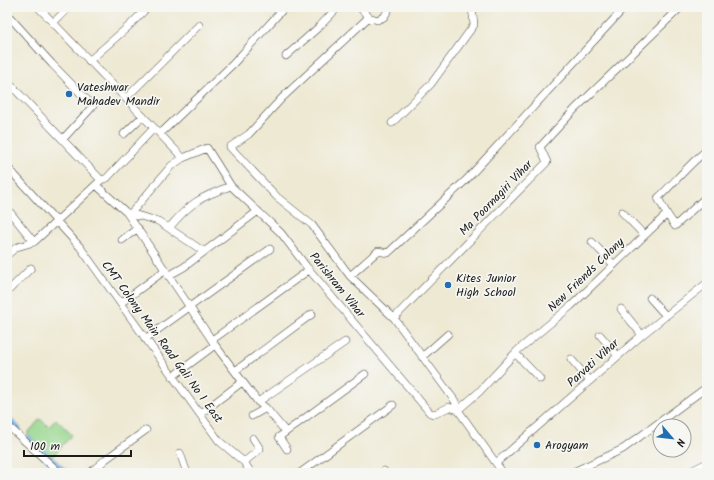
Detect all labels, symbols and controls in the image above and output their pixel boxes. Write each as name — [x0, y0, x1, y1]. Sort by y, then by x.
place label: Vateshwar Mahadev Mandir — [77, 78, 161, 111]
marker: Vateshwar Mahadev Mandir — [64, 89, 74, 99]
street label: Ma Poornagiri Vihar — [455, 155, 538, 240]
street label: New Friends Colony — [543, 233, 629, 317]
street label: Parishram Vihar — [305, 248, 370, 323]
street label: CMT Colony Main Road Gali No 1 East — [97, 257, 228, 427]
place label: Kites Junior High School — [456, 269, 517, 302]
marker: Kites Junior High School — [443, 280, 453, 290]
street label: Parvati Vihar — [563, 334, 624, 392]
north arrow — [652, 418, 692, 458]
scale bar — [24, 432, 131, 458]
text: N — [670, 435, 690, 450]
place label: Arogyam — [545, 436, 589, 455]
text: 100 m — [30, 437, 61, 456]
marker: Arogyam — [532, 440, 542, 450]

